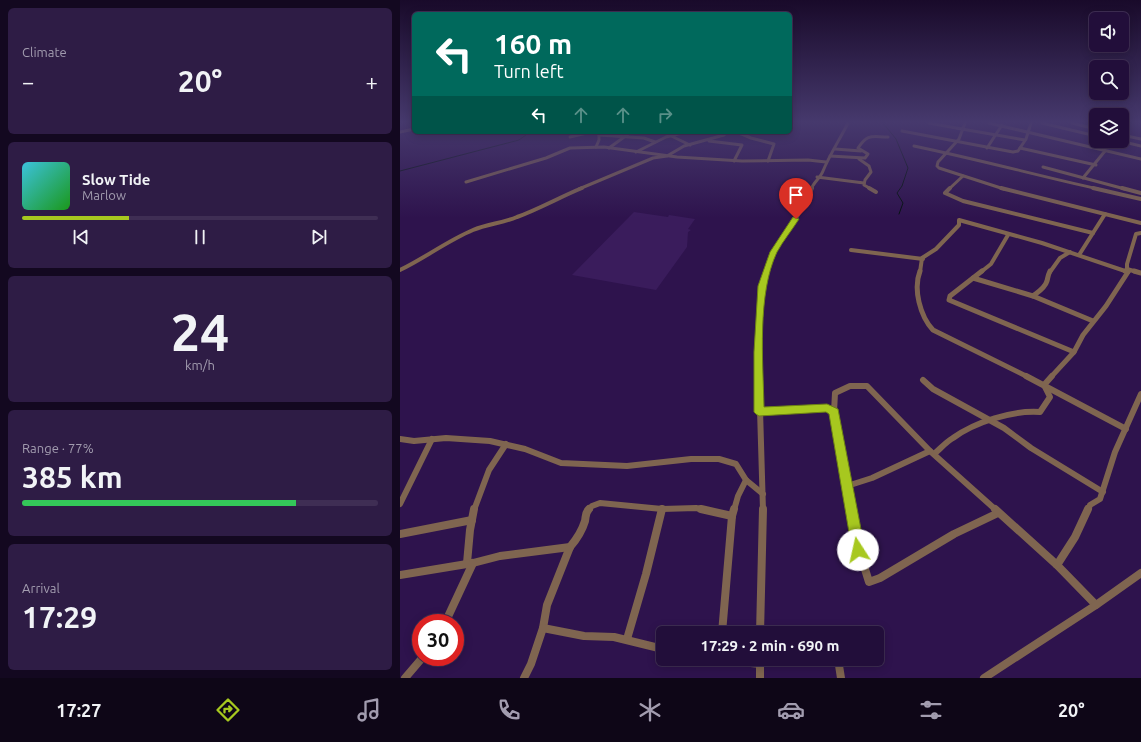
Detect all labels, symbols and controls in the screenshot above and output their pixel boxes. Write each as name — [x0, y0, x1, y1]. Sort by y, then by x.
map controls — [1089, 12, 1129, 148]
button: sound — [1089, 12, 1129, 52]
icon: left — [428, 28, 480, 80]
text: 160 m — [494, 28, 572, 59]
text: Climate — [22, 45, 67, 59]
button: search — [1089, 60, 1129, 100]
text: Turn left — [494, 61, 564, 81]
text: 20° — [178, 64, 222, 98]
text: − — [22, 69, 34, 94]
text: + — [366, 69, 378, 94]
icon: left — [528, 104, 550, 126]
icon: ahead — [570, 104, 592, 126]
icon: ahead — [612, 104, 634, 126]
icon: right — [654, 104, 676, 126]
button: layers — [1089, 108, 1129, 148]
text: Slow Tide — [82, 171, 150, 188]
pin — [779, 178, 813, 219]
icon: arrive — [785, 184, 807, 206]
text: Marlow — [82, 188, 126, 202]
icon: previous — [70, 226, 92, 248]
icon: pause — [189, 226, 211, 248]
icon: next — [308, 226, 330, 248]
text: 24 — [171, 303, 229, 361]
text: km/h — [185, 358, 215, 372]
text: Range · 77% — [22, 441, 94, 455]
text: 385 km — [22, 460, 123, 494]
position arrow — [837, 529, 879, 571]
text: Arrival — [22, 581, 60, 595]
text: 17:29 — [22, 600, 97, 634]
speed limit sign: 30 — [412, 614, 464, 666]
text: 17:29 · 2 min · 690 m — [701, 637, 839, 654]
icon: directions — [214, 696, 242, 724]
icon: music — [355, 696, 383, 724]
icon: phone — [495, 696, 523, 724]
icon: climate — [636, 696, 664, 724]
icon: car — [777, 696, 805, 724]
icon: filters — [917, 696, 945, 724]
text: 17:27 — [56, 700, 101, 720]
text: 20° — [1058, 700, 1085, 720]

